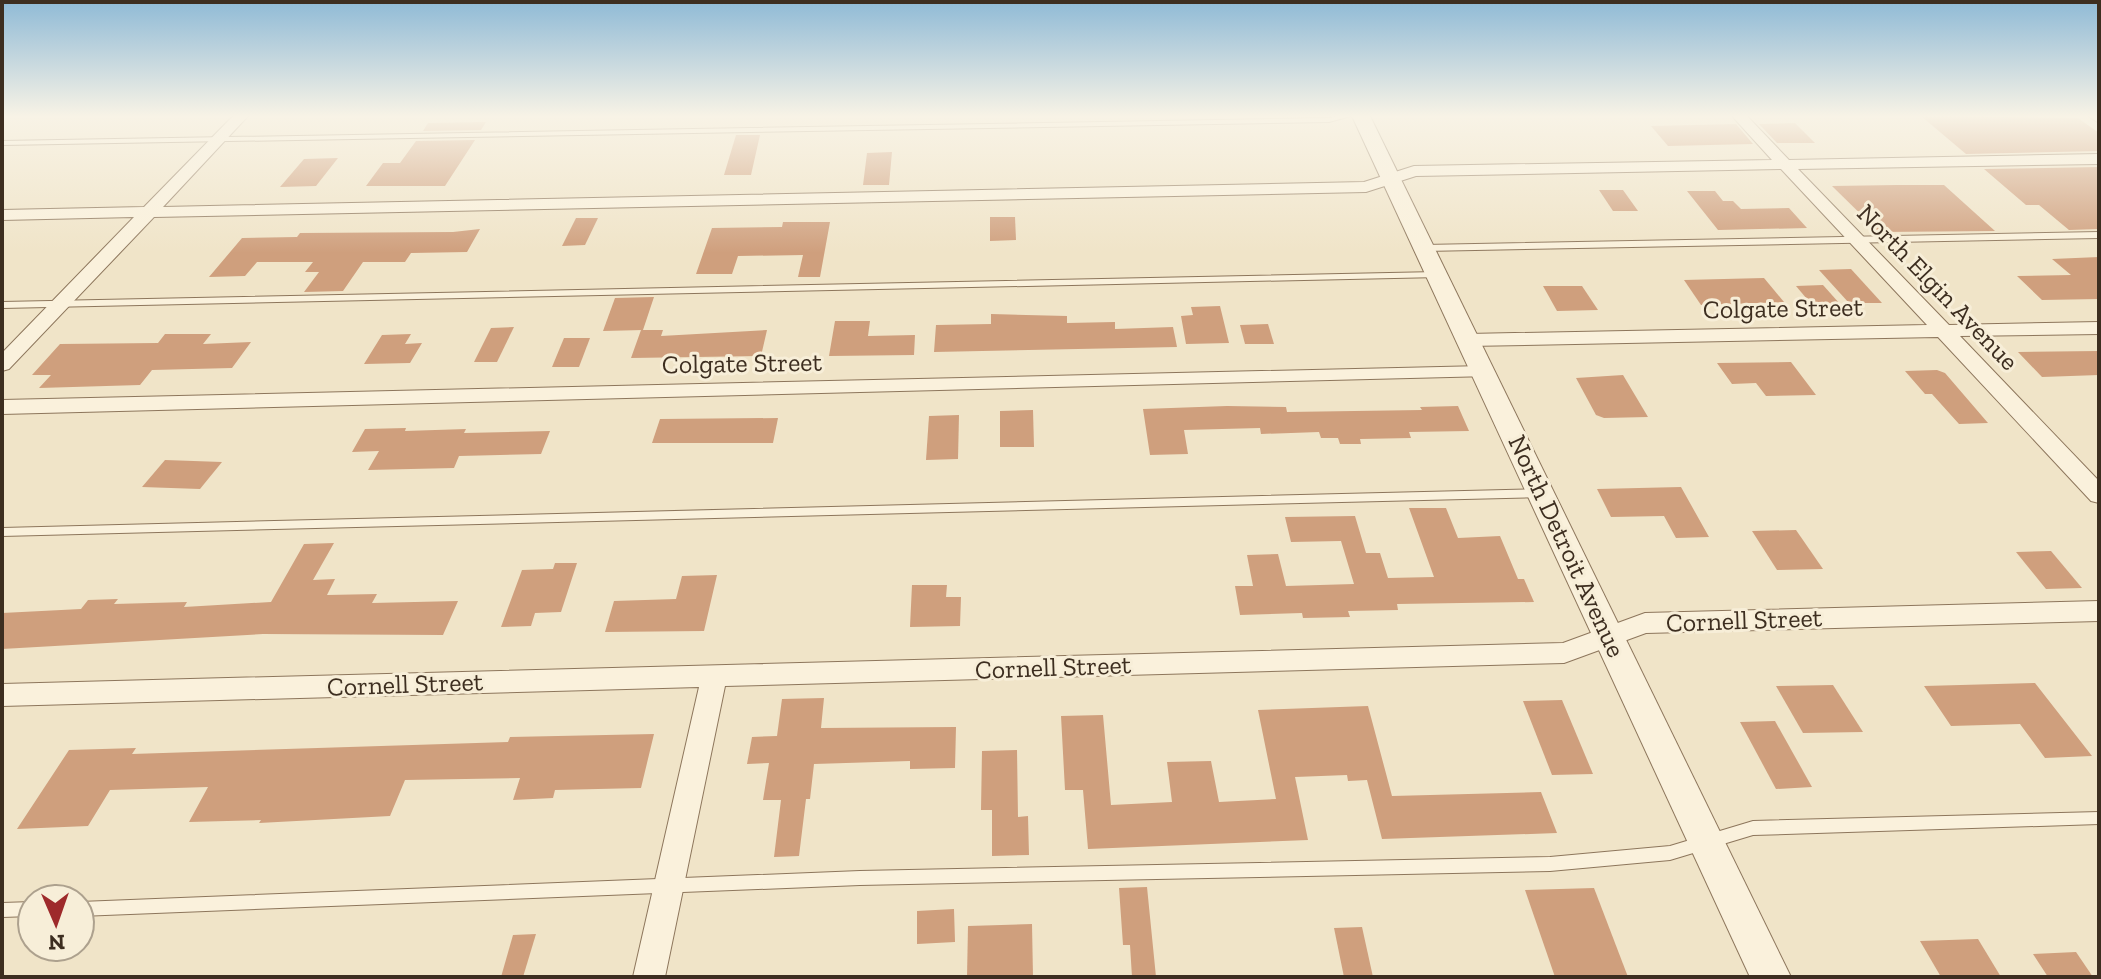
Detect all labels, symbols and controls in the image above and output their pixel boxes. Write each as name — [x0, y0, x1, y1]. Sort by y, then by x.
street label: North Elgin Avenue — [1850, 197, 2026, 377]
street label: Colgate Street — [1703, 291, 1864, 325]
street label: Colgate Street — [662, 346, 823, 380]
street label: North Detroit Avenue — [1501, 430, 1633, 662]
street label: Cornell Street — [1665, 601, 1823, 639]
street label: Cornell Street — [974, 648, 1132, 686]
street label: Cornell Street — [326, 665, 484, 703]
north arrow — [16, 883, 96, 963]
text: N — [48, 929, 66, 956]

